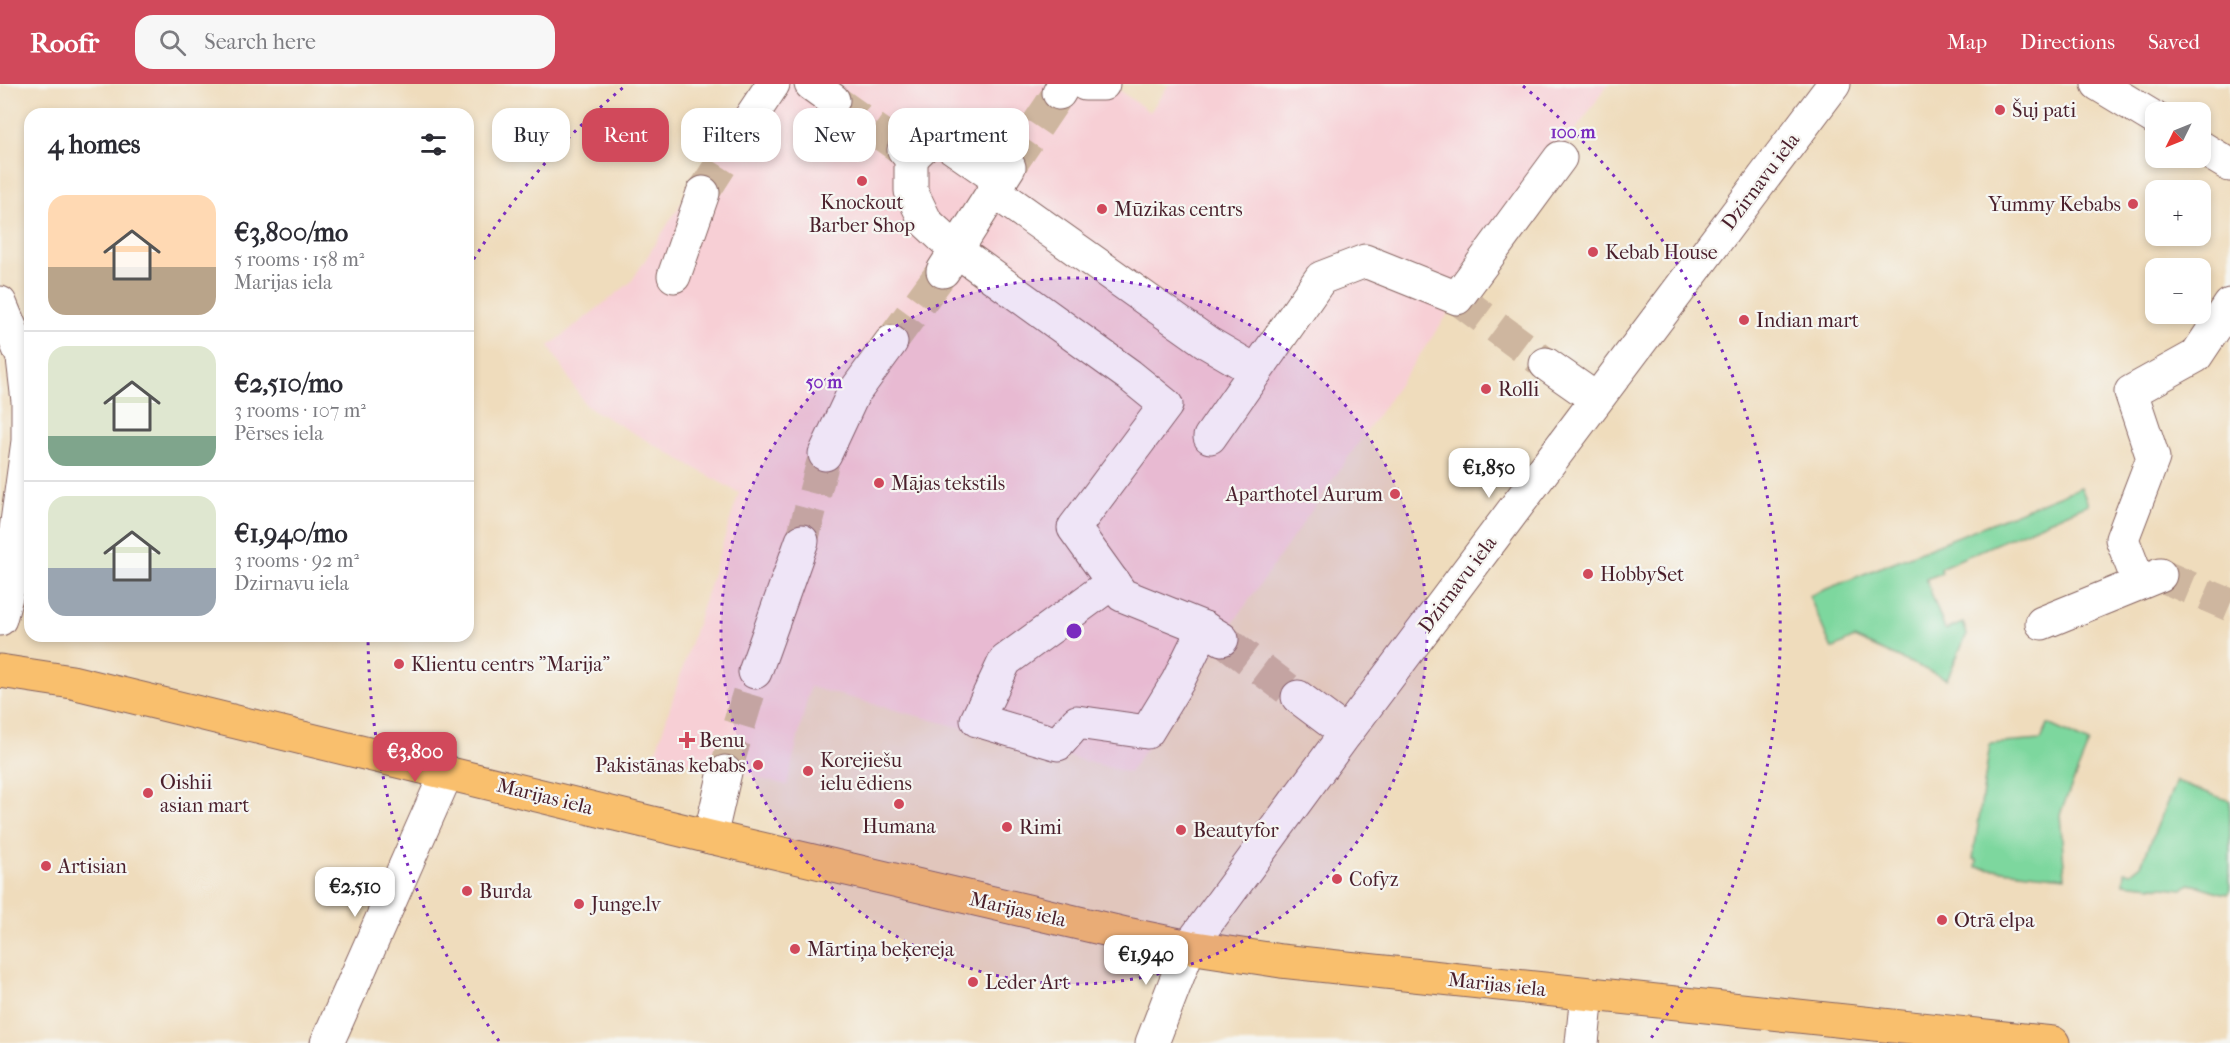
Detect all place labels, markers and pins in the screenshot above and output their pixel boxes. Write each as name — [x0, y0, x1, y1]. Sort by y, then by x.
place label: Šuj pati — [2012, 98, 2076, 122]
marker: Šuj pati — [1993, 103, 2007, 117]
marker: Knockout Barber Shop — [855, 174, 869, 188]
place label: Knockout Barber Shop — [809, 191, 915, 237]
place label: Yummy Kebabs — [1987, 193, 2121, 216]
marker: Yummy Kebabs — [2126, 197, 2140, 211]
place label: Mūzikas centrs — [1114, 198, 1243, 221]
marker: Mūzikas centrs — [1095, 202, 1109, 216]
place label: Kebab House — [1605, 241, 1718, 264]
marker: Kebab House — [1586, 245, 1600, 259]
place label: Indian mart — [1756, 309, 1859, 332]
marker: Indian mart — [1737, 313, 1751, 327]
place label: Rolli — [1498, 378, 1539, 401]
marker: Rolli — [1479, 382, 1493, 396]
pin: €1,850 — [1440, 448, 1538, 499]
place label: Mājas tekstils — [891, 472, 1005, 495]
marker: Mājas tekstils — [872, 476, 886, 490]
place label: Aparthotel Aurum — [1225, 483, 1383, 506]
marker: Aparthotel Aurum — [1388, 487, 1402, 501]
place label: HobbySet — [1600, 563, 1684, 586]
marker: HobbySet — [1581, 567, 1595, 581]
centre of rings — [1064, 621, 1084, 641]
place label: Klientu centrs "Marija" — [411, 653, 610, 676]
marker: Klientu centrs "Marija" — [392, 657, 406, 671]
place label: Benu — [699, 729, 745, 752]
pin: €3,800 — [366, 732, 464, 783]
marker: Benu — [680, 733, 694, 747]
place label: Korejiešu ielu ēdiens — [820, 749, 912, 795]
place label: Pakistānas kebabs — [595, 754, 746, 777]
marker: Pakistānas kebabs — [751, 758, 765, 772]
marker: Korejiešu ielu ēdiens — [801, 764, 815, 778]
place label: Oishii asian mart — [160, 771, 249, 817]
marker: Oishii asian mart — [141, 786, 155, 800]
marker: Humana — [892, 797, 906, 811]
place label: Humana — [862, 815, 937, 838]
place label: Rimi — [1019, 816, 1062, 839]
place label: Beautyfor — [1193, 819, 1279, 842]
marker: Rimi — [1000, 820, 1014, 834]
marker: Beautyfor — [1174, 823, 1188, 837]
place label: Artisian — [57, 855, 127, 878]
marker: Artisian — [39, 859, 53, 873]
pin: €2,510 — [306, 867, 404, 918]
place label: Cofyz — [1349, 868, 1399, 891]
marker: Cofyz — [1330, 872, 1344, 886]
place label: Burda — [479, 880, 532, 903]
marker: Burda — [460, 884, 474, 898]
place label: Junge.lv — [589, 893, 662, 916]
marker: Junge.lv — [572, 897, 586, 911]
place label: Otrā elpa — [1954, 909, 2035, 932]
marker: Otrā elpa — [1935, 913, 1949, 927]
pin: €1,940 — [1097, 935, 1195, 986]
place label: Mārtiņa beķereja — [807, 938, 955, 962]
marker: Mārtiņa beķereja — [788, 942, 802, 956]
place label: Leder Art — [985, 971, 1069, 994]
marker: Leder Art — [966, 975, 980, 989]

